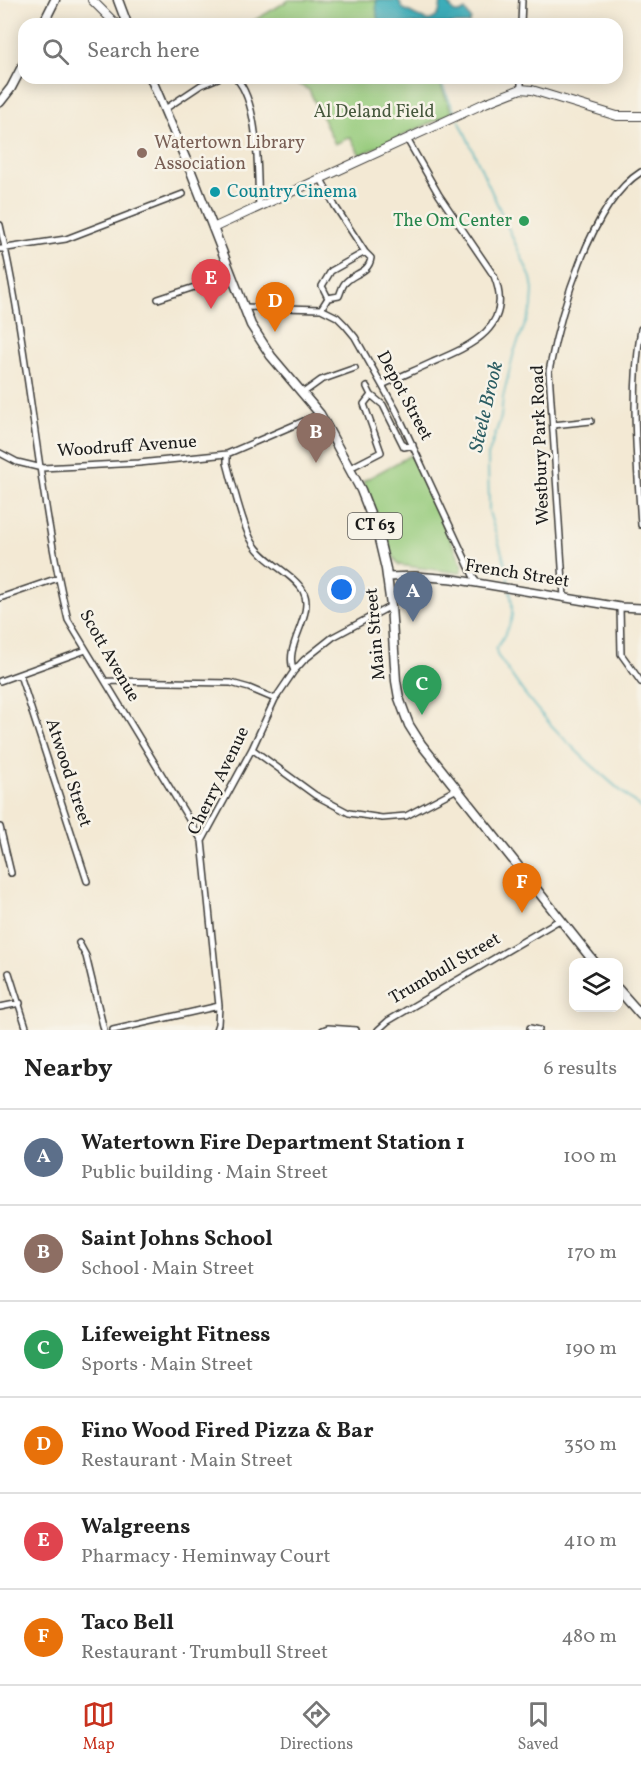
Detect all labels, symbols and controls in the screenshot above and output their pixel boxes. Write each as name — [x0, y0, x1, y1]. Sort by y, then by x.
search box — [18, 18, 623, 84]
icon: search — [39, 35, 72, 68]
text: Search here — [87, 36, 200, 67]
park label: Al Deland Field — [313, 100, 435, 125]
place label: Watertown Library Association — [154, 131, 305, 177]
marker: Watertown Library Association — [135, 146, 149, 160]
place label: Country Cinema — [227, 180, 357, 205]
marker: Country Cinema — [208, 185, 222, 199]
place label: The Om Center — [393, 209, 512, 234]
marker: The Om Center — [517, 214, 531, 228]
pin: E — [192, 260, 230, 309]
pin: D — [256, 282, 294, 332]
street label: Depot Street — [370, 347, 438, 445]
water label: Steele Brook — [463, 359, 511, 455]
street label: Westbury Park Road — [526, 364, 556, 526]
pin: B — [296, 414, 336, 463]
street label: Woodruff Avenue — [56, 430, 198, 464]
road number: CT 63 — [348, 513, 402, 539]
street label: French Street — [463, 553, 571, 595]
pin: A — [394, 572, 432, 622]
your location — [327, 575, 356, 604]
street label: Main Street — [360, 587, 392, 681]
street label: Scott Avenue — [73, 605, 145, 707]
pin: C — [402, 666, 442, 715]
street label: Atwood Street — [39, 716, 97, 830]
street label: Cherry Avenue — [182, 723, 256, 839]
pin: F — [502, 864, 542, 913]
street label: Trumbull Street — [385, 927, 505, 1011]
map controls — [569, 958, 623, 1012]
button: layers — [569, 958, 623, 1012]
text: Nearby — [24, 1051, 113, 1087]
text: 6 results — [544, 1055, 617, 1083]
text: Watertown Fire Department Station 1 — [81, 1128, 465, 1159]
text: A — [36, 1143, 51, 1171]
text: 100 m — [563, 1143, 617, 1171]
text: Public building · Main Street — [81, 1159, 328, 1187]
text: Saint Johns School — [81, 1224, 273, 1255]
text: B — [37, 1239, 50, 1267]
text: 170 m — [567, 1239, 617, 1267]
text: School · Main Street — [81, 1255, 254, 1283]
text: Lifeweight Fitness — [81, 1320, 271, 1351]
text: C — [37, 1335, 50, 1363]
text: 190 m — [565, 1335, 617, 1363]
text: Sports · Main Street — [81, 1351, 253, 1379]
text: Fino Wood Fired Pizza & Bar — [81, 1416, 374, 1447]
text: D — [36, 1431, 51, 1459]
text: 350 m — [564, 1431, 617, 1459]
text: Restaurant · Main Street — [81, 1447, 293, 1475]
text: Walgreens — [81, 1512, 190, 1543]
text: E — [37, 1527, 50, 1555]
text: 410 m — [564, 1527, 617, 1555]
text: Pharmacy · Heminway Court — [81, 1543, 330, 1571]
text: Taco Bell — [81, 1608, 174, 1639]
text: F — [38, 1623, 49, 1651]
text: 480 m — [562, 1623, 617, 1651]
text: Restaurant · Trumbull Street — [81, 1639, 328, 1667]
tab: Map — [82, 1698, 115, 1756]
tab: Directions — [280, 1698, 353, 1756]
tab: Saved — [518, 1698, 559, 1756]

